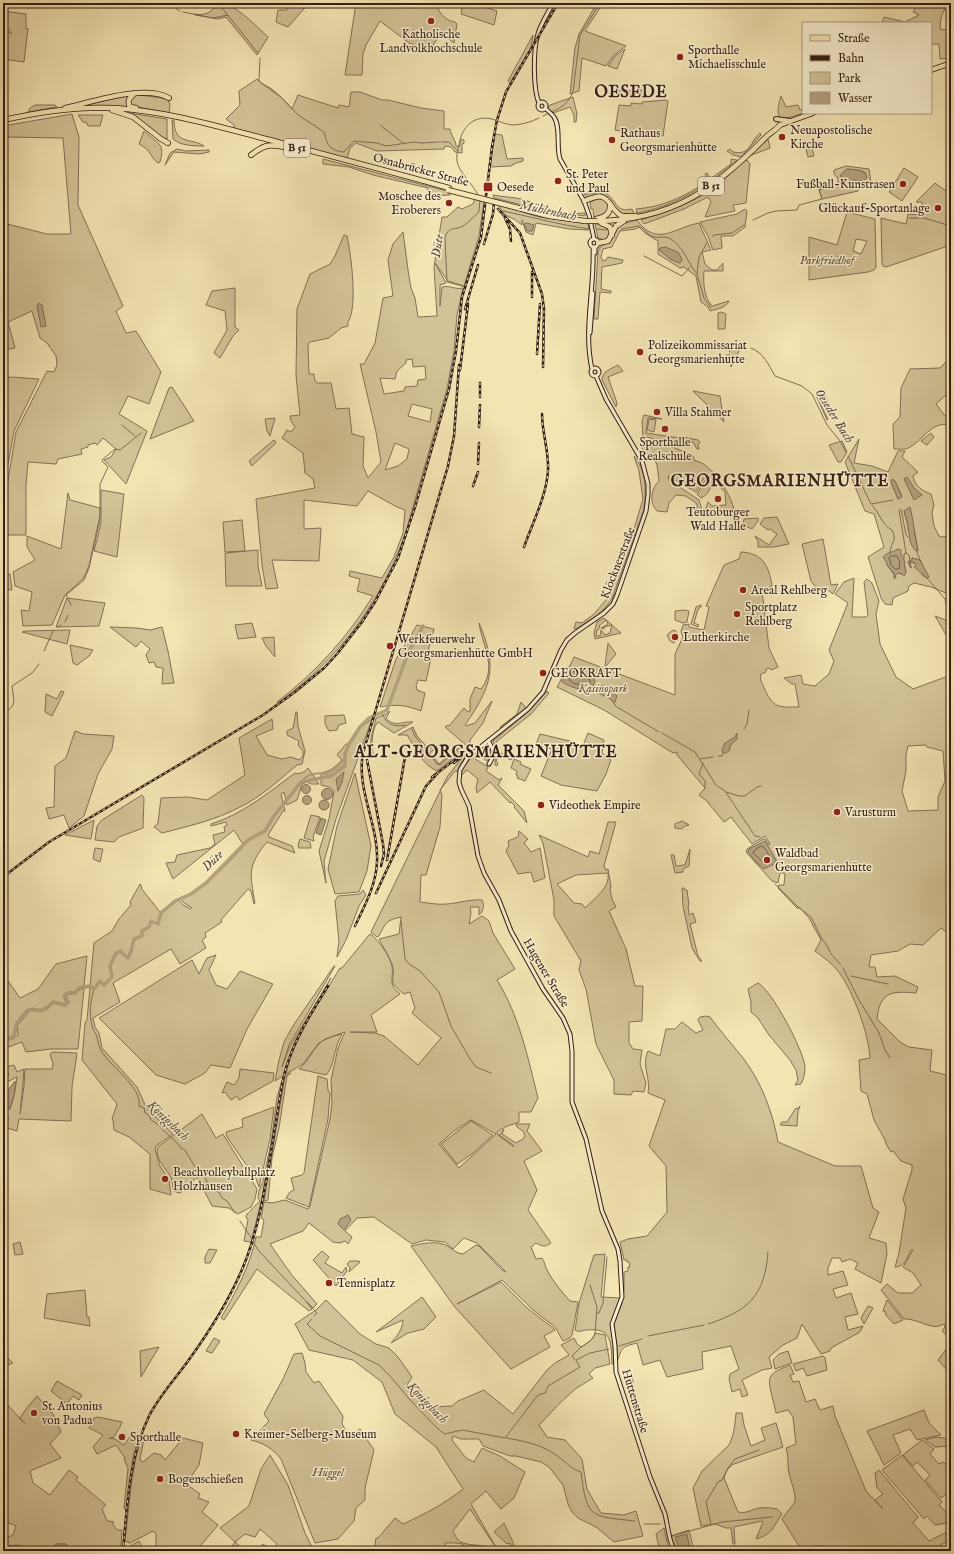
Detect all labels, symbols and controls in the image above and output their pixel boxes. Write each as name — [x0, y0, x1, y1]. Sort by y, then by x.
marker: Katholische Landvolkhochschule — [426, 16, 436, 26]
legend — [802, 22, 932, 114]
place label: Katholische Landvolkhochschule — [380, 27, 483, 56]
text: Straße — [838, 31, 870, 46]
place label: Sporthalle Michaelisschule — [688, 43, 767, 72]
text: Bahn — [838, 51, 865, 66]
marker: Sporthalle Michaelisschule — [675, 52, 685, 62]
text: Park — [838, 71, 861, 86]
district label: OESEDE — [594, 83, 668, 103]
text: Wasser — [838, 91, 873, 106]
place label: Neuapostolische Kirche — [790, 123, 873, 152]
place label: Rathaus Georgsmarienhütte — [620, 126, 717, 155]
marker: Neuapostolische Kirche — [777, 132, 787, 142]
marker: Rathaus Georgsmarienhütte — [607, 135, 617, 145]
road number: B 51 — [284, 139, 310, 157]
street label: Osnabrücker Straße — [372, 150, 471, 190]
place label: St. Peter und Paul — [566, 167, 610, 196]
marker: St. Peter und Paul — [553, 176, 563, 186]
road number: B 51 — [698, 177, 724, 195]
place label: Fußball-Kunstrasen — [796, 177, 896, 192]
marker: Fußball-Kunstrasen — [898, 179, 908, 189]
place label: Oesede — [497, 180, 535, 195]
marker: Oesede — [482, 181, 494, 193]
place label: Moschee des Eroberers — [378, 189, 441, 218]
water label: Mühlenbach — [518, 197, 579, 225]
marker: Moschee des Eroberers — [444, 198, 454, 208]
place label: Glückauf-Sportanlage — [818, 201, 930, 217]
marker: Glückauf-Sportanlage — [933, 203, 943, 213]
water label: Düte — [428, 232, 448, 259]
park label: Parkfriedhof — [800, 253, 858, 268]
place label: Polizeikommissariat Georgsmarienhütte — [648, 338, 747, 367]
marker: Polizeikommissariat Georgsmarienhütte — [635, 347, 645, 357]
water label: Oeseder Bach — [811, 386, 858, 447]
place label: Villa Stahmer — [664, 405, 732, 420]
marker: Villa Stahmer — [652, 407, 662, 417]
marker: Sporthalle Realschule — [660, 424, 670, 434]
place label: Sporthalle Realschule — [638, 435, 692, 464]
district label: GEORGSMARIENHÜTTE — [671, 471, 889, 492]
marker: Teutoburger Wald Halle — [713, 494, 723, 504]
place label: Teutoburger Wald Halle — [686, 505, 750, 534]
street label: Klöcknerstraße — [597, 524, 639, 601]
place label: Areal Rehlberg — [750, 583, 828, 598]
marker: Areal Rehlberg — [738, 585, 748, 595]
place label: Sportplatz Rehlberg — [745, 600, 798, 629]
marker: Sportplatz Rehlberg — [732, 609, 742, 619]
place label: Lutherkirche — [683, 630, 750, 645]
place label: Werkfeuerwehr Georgsmarienhütte GmbH — [398, 632, 533, 661]
marker: Lutherkirche — [670, 632, 680, 642]
marker: Werkfeuerwehr Georgsmarienhütte GmbH — [385, 641, 395, 651]
place label: GEOKRAFT — [551, 666, 621, 681]
marker: GEOKRAFT — [538, 668, 548, 678]
park label: Kasinopark — [577, 681, 628, 696]
district label: ALT-GEORGSMARIENHÜTTE — [353, 742, 618, 763]
place label: Videothek Empire — [548, 798, 641, 814]
marker: Videothek Empire — [536, 800, 546, 810]
place label: Varusturm — [844, 805, 896, 820]
marker: Varusturm — [832, 807, 842, 817]
water label: Düte — [199, 846, 228, 875]
place label: Waldbad Georgsmarienhütte — [775, 846, 872, 875]
marker: Waldbad Georgsmarienhütte — [762, 855, 772, 865]
street label: Hagener Straße — [519, 936, 573, 1011]
water label: Königsbach — [142, 1096, 193, 1146]
place label: Beachvolleyballplatz Holzhausen — [173, 1165, 276, 1194]
marker: Beachvolleyballplatz Holzhausen — [160, 1174, 170, 1184]
place label: Tennisplatz — [337, 1276, 395, 1292]
marker: Tennisplatz — [324, 1278, 334, 1288]
street label: Hüttenstraße — [618, 1367, 652, 1435]
water label: Königsbach — [401, 1378, 452, 1429]
place label: St. Antonius von Padua — [42, 1399, 102, 1428]
marker: St. Antonius von Padua — [29, 1408, 39, 1418]
place label: Kreimer-Selberg-Museum — [244, 1427, 376, 1442]
marker: Kreimer-Selberg-Museum — [231, 1429, 241, 1439]
place label: Sporthalle — [130, 1430, 182, 1446]
marker: Sporthalle — [117, 1432, 127, 1442]
park label: Hüggel — [311, 1465, 345, 1481]
place label: Bogenschießen — [168, 1472, 244, 1487]
marker: Bogenschießen — [155, 1474, 165, 1484]

